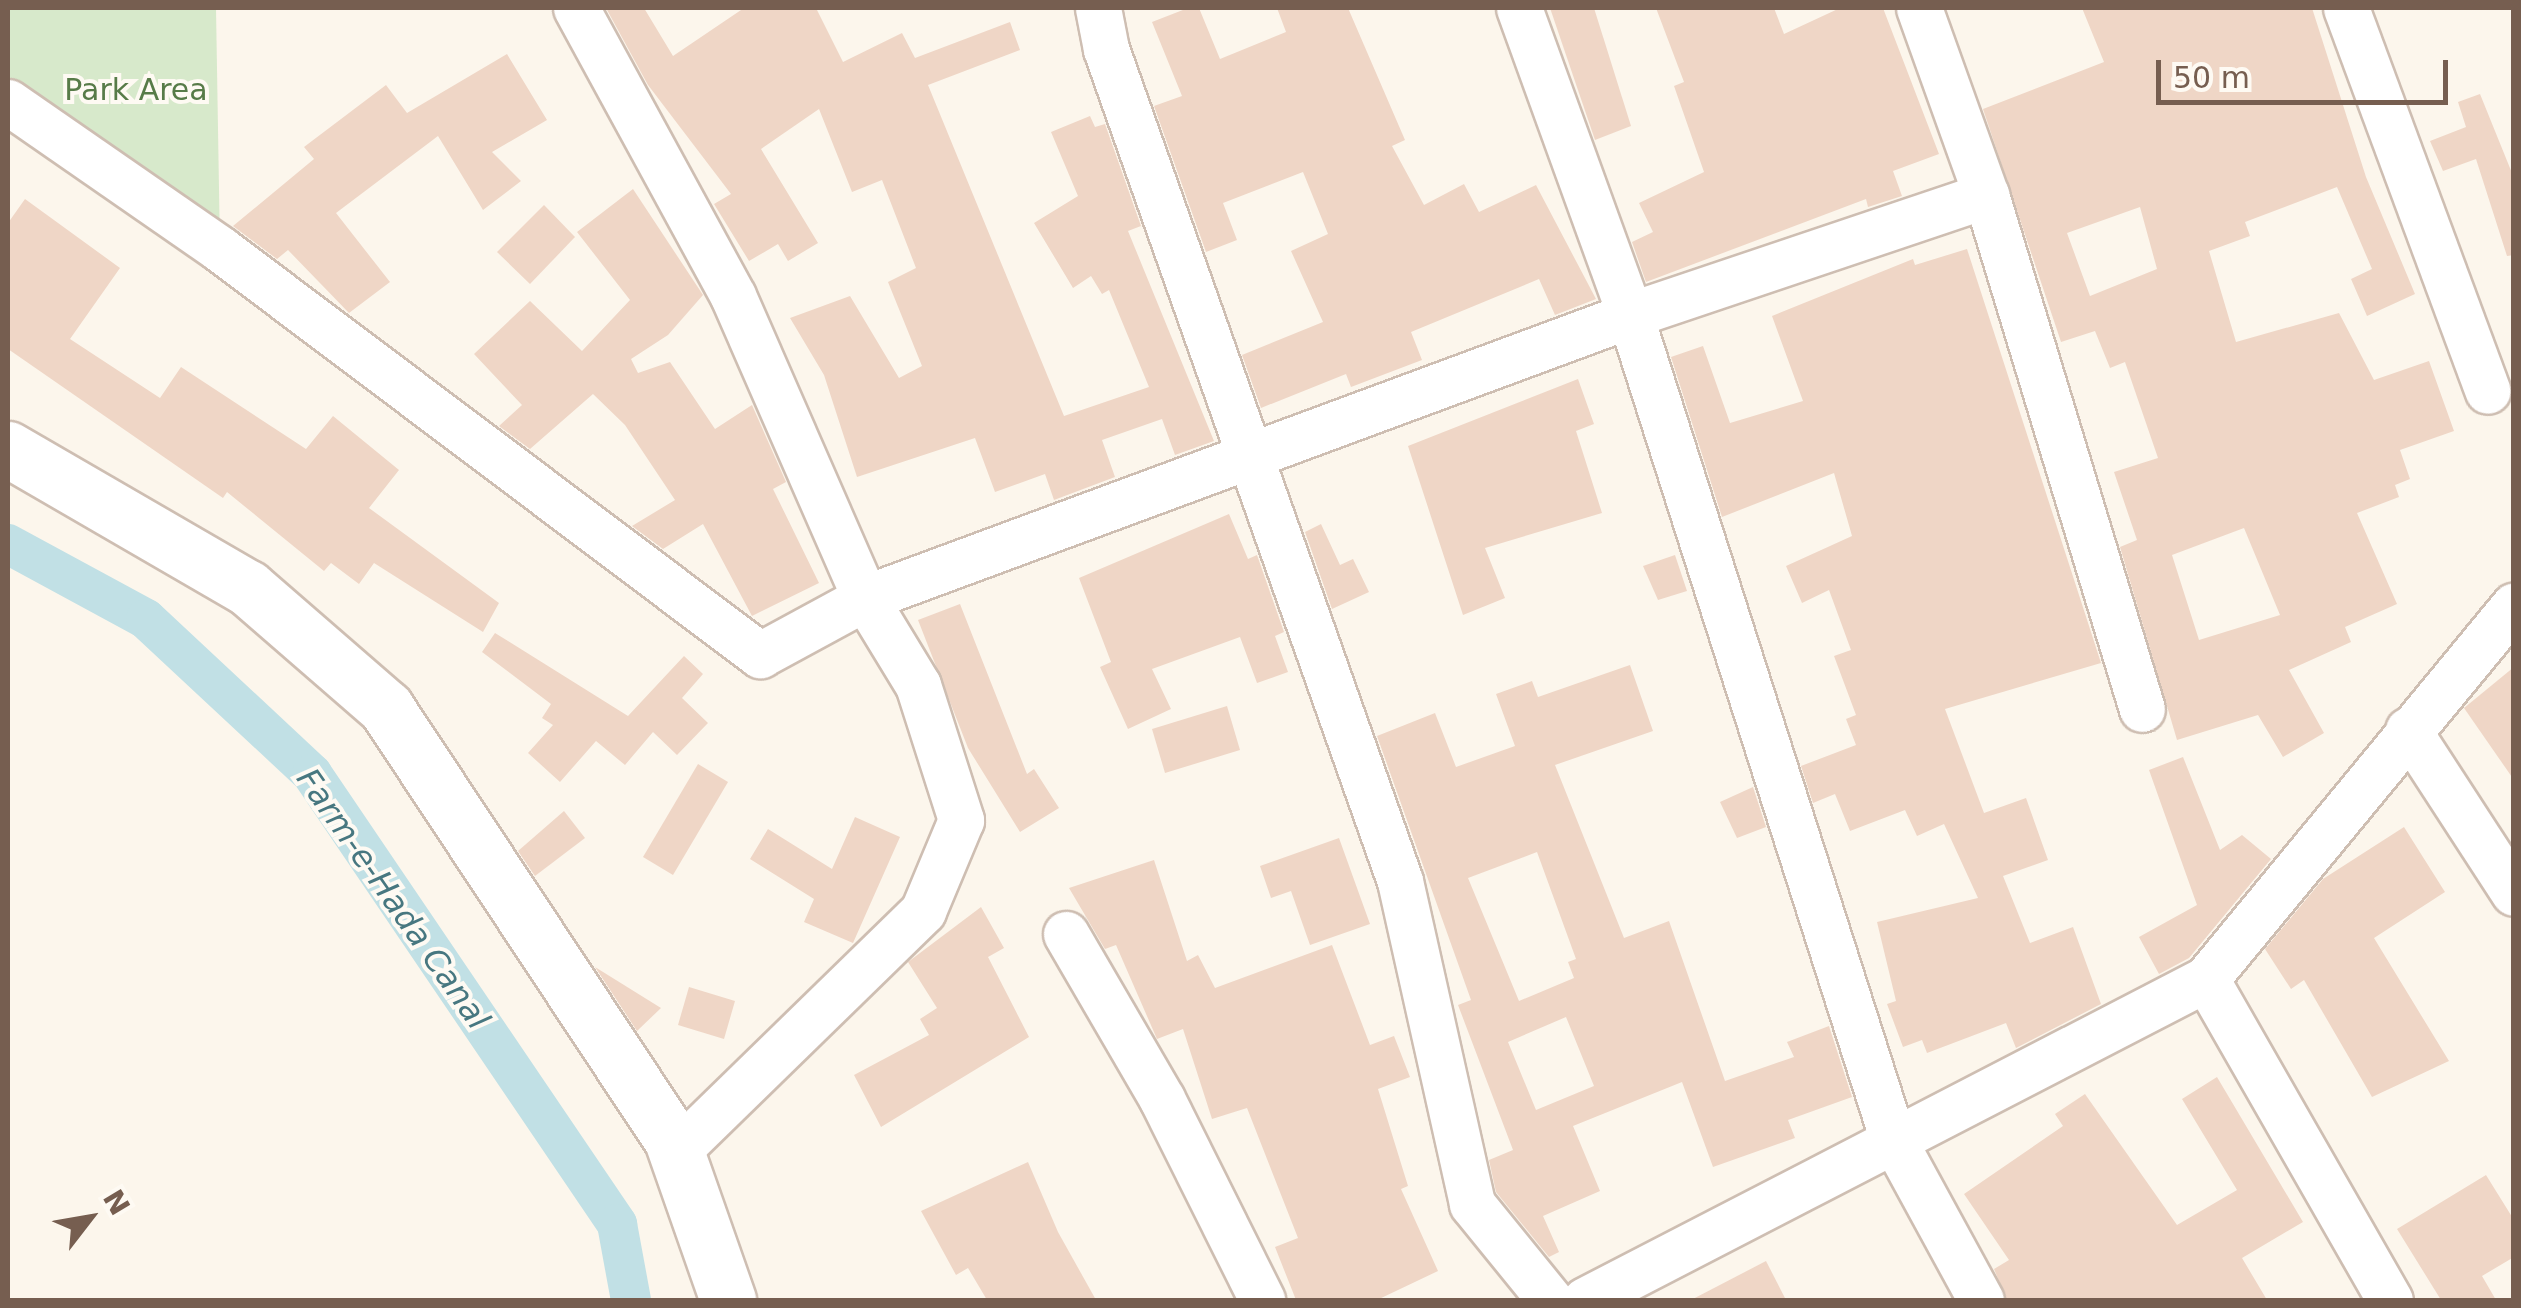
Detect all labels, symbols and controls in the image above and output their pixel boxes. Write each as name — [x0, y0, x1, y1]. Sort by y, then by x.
scale bar — [2161, 40, 2454, 102]
text: 50 m — [2173, 60, 2250, 95]
park label: Park Area — [64, 72, 208, 108]
water label: Farm-e-Hada Canal — [288, 761, 498, 1037]
north arrow — [40, 1168, 140, 1268]
text: N — [96, 1184, 136, 1221]

